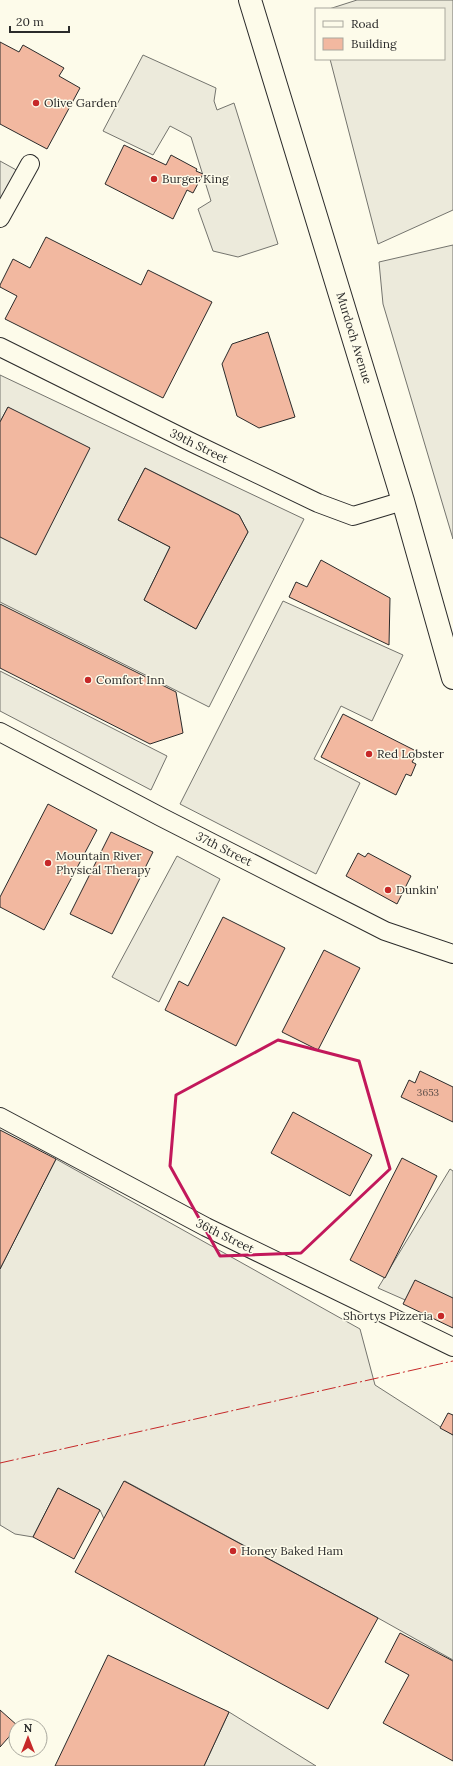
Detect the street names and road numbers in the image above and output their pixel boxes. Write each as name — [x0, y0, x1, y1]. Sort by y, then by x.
street label: Murdoch Avenue — [333, 290, 376, 386]
street label: 39th Street — [168, 425, 231, 466]
street label: 37th Street — [194, 828, 255, 869]
street label: 36th Street — [194, 1215, 257, 1256]

